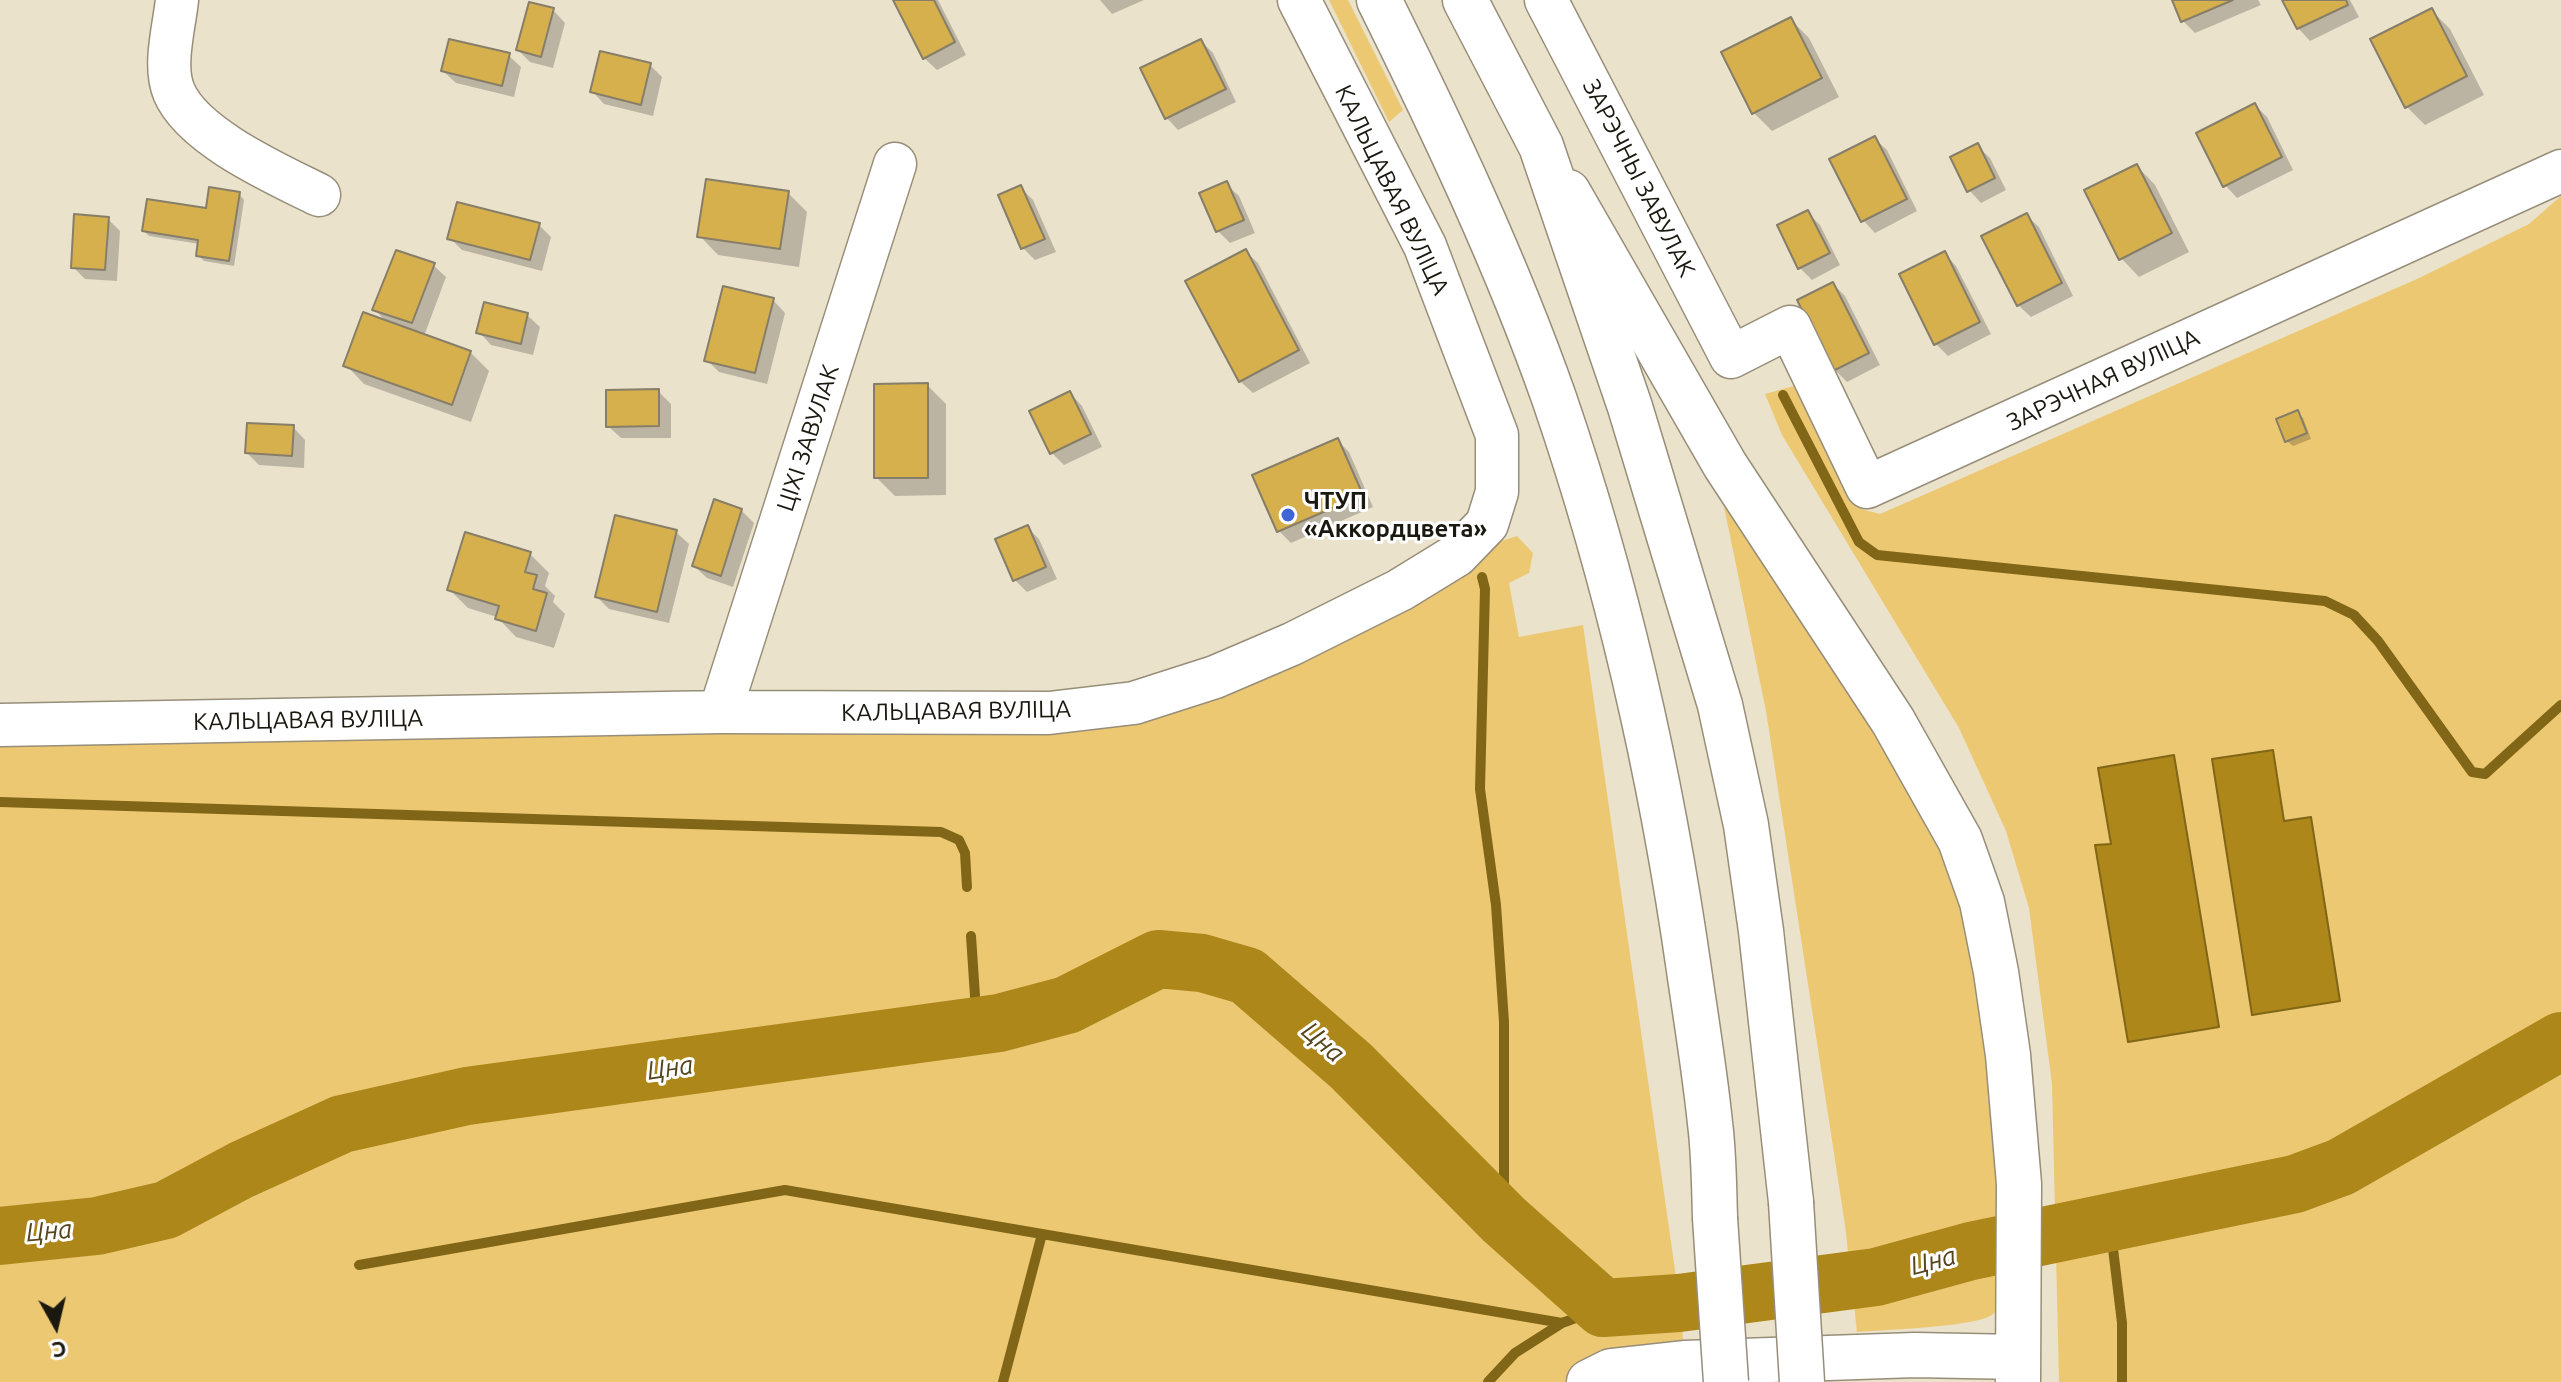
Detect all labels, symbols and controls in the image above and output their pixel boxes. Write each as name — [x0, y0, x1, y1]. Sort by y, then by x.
street label: ЗАРЭЧНЫ ЗАВУЛАК — [1577, 74, 1701, 282]
street label: КАЛЬЦАВАЯ ВУЛІЦА — [1329, 80, 1455, 300]
street label: ЗАРЭЧНАЯ ВУЛІЦА — [2002, 323, 2204, 437]
street label: ЦІХІ ЗАВУЛАК — [771, 361, 845, 515]
place label: ЧТУП «Аккордцвета» — [1304, 487, 1487, 543]
marker: ЧТУП «Аккордцвета» — [1279, 506, 1297, 524]
street label: КАЛЬЦАВАЯ ВУЛІЦА — [841, 695, 1071, 727]
street label: КАЛЬЦАВАЯ ВУЛІЦА — [193, 704, 423, 736]
water label: Цна — [1295, 1015, 1351, 1069]
water label: Цна — [645, 1049, 695, 1087]
water label: Цна — [25, 1213, 73, 1249]
water label: Цна — [1907, 1240, 1959, 1282]
north arrow — [16, 1286, 96, 1366]
text: С — [51, 1337, 68, 1364]

